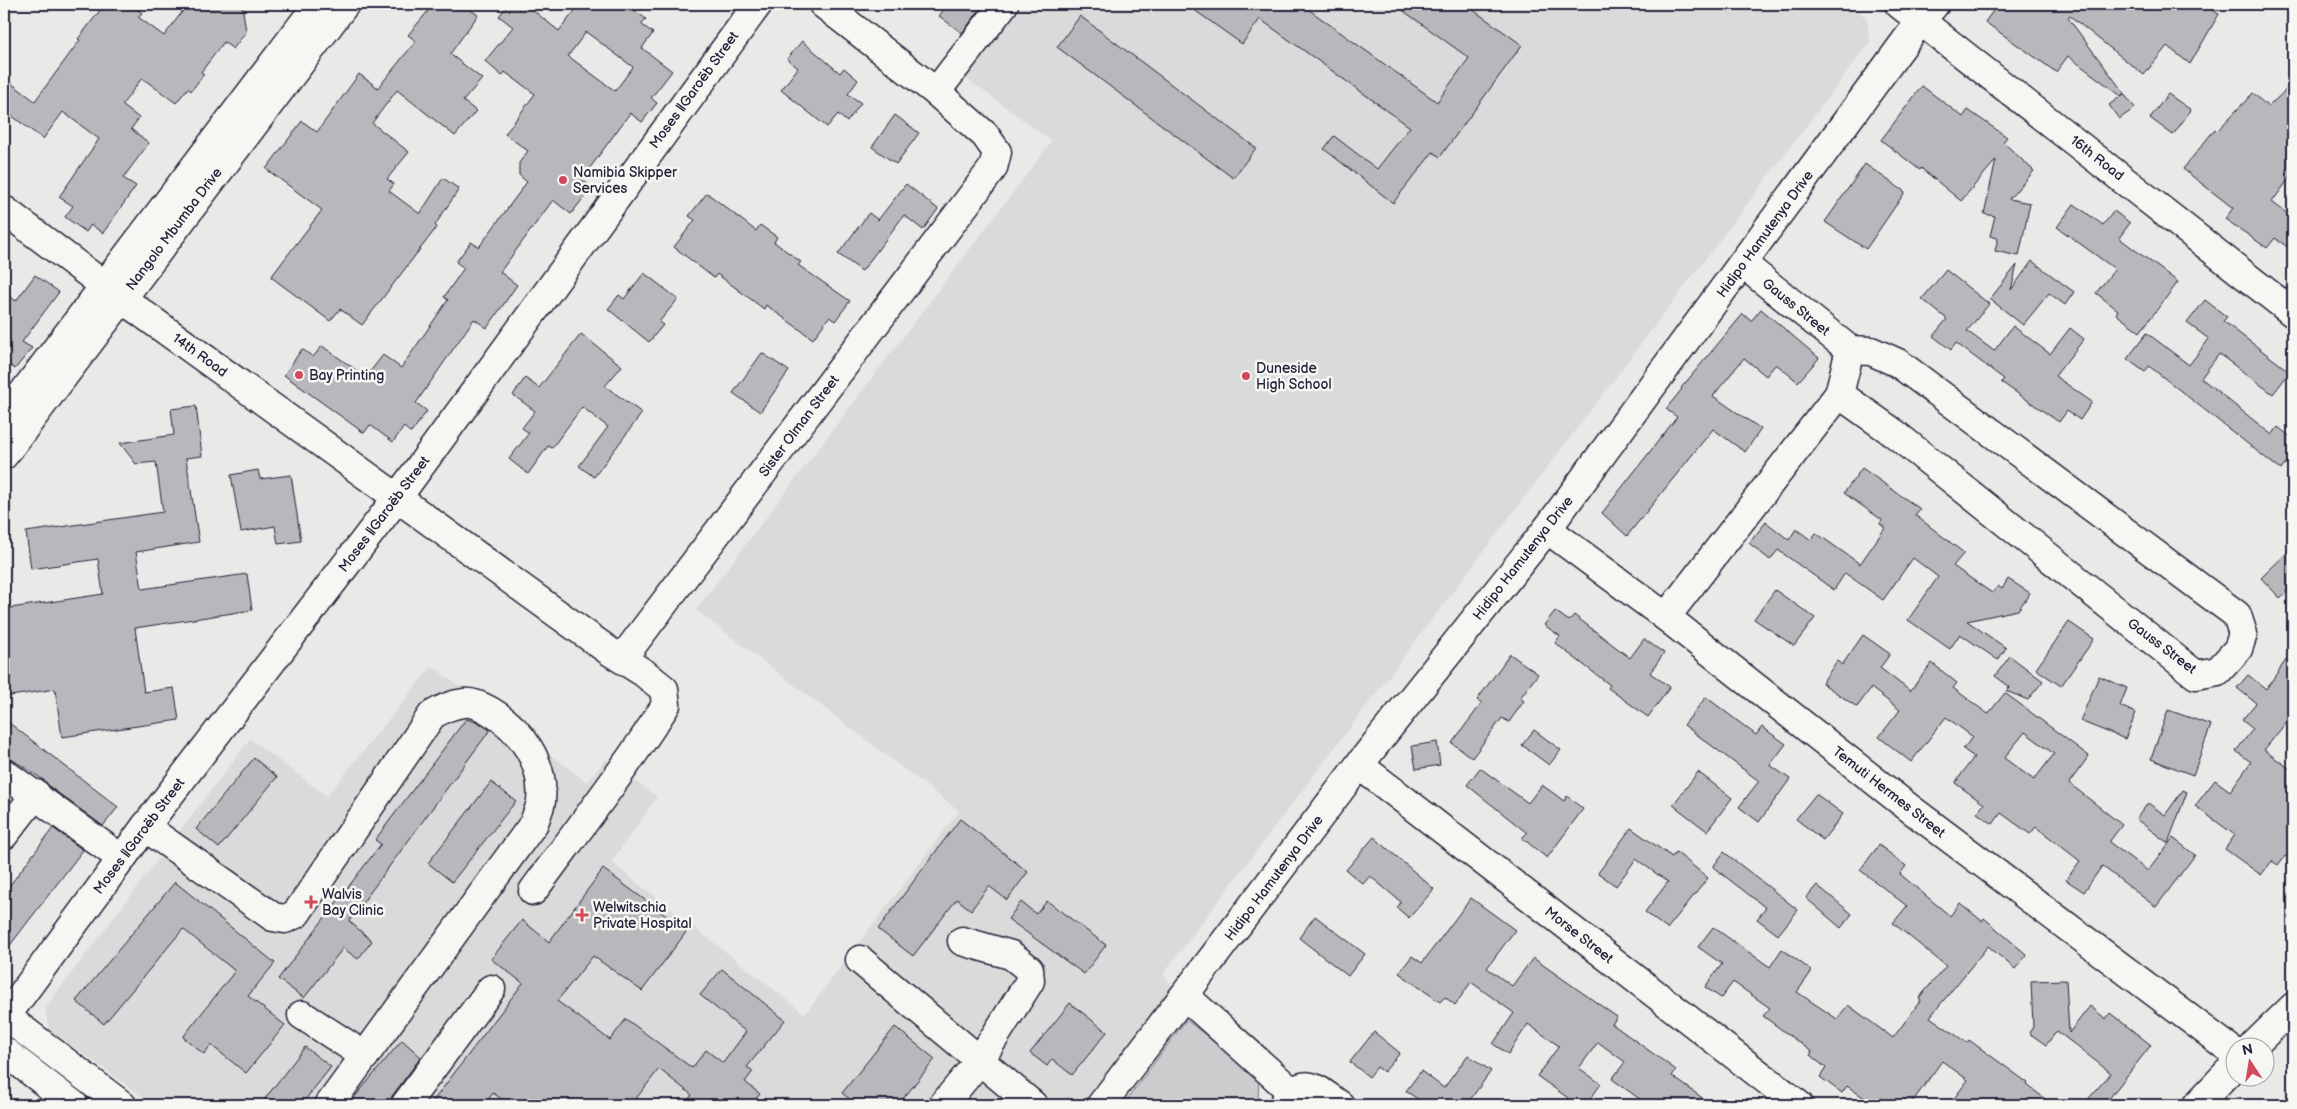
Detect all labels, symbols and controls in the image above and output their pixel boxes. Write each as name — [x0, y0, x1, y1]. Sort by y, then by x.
street label: Moses ǁGaroëb Street — [646, 27, 743, 152]
street label: 16th Road — [2067, 132, 2127, 184]
street label: Nangolo Mbumba Drive — [122, 164, 226, 294]
place label: Namibia Skipper Services — [573, 164, 678, 197]
street label: Hidipo Hamutenya Drive — [1713, 167, 1817, 301]
marker: Namibia Skipper Services — [557, 174, 569, 186]
street label: Gauss Street — [1759, 275, 1834, 340]
street label: 14th Road — [169, 329, 231, 381]
place label: Duneside High School — [1256, 360, 1332, 393]
place label: Bay Printing — [309, 367, 384, 384]
marker: Bay Printing — [293, 369, 305, 381]
marker: Duneside High School — [1240, 370, 1252, 382]
street label: Sister Olman Street — [755, 371, 843, 480]
street label: Moses ǁGaroëb Street — [335, 452, 434, 575]
street label: Hidipo Hamutenya Drive — [1469, 493, 1577, 623]
street label: Gauss Street — [2124, 615, 2200, 678]
street label: Temuti Hermes Street — [1829, 743, 1949, 842]
street label: Moses ǁGaroëb Street — [90, 774, 189, 897]
street label: Hidipo Hamutenya Drive — [1221, 812, 1327, 944]
place label: Walvis Bay Clinic — [322, 886, 384, 919]
marker: Walvis Bay Clinic — [304, 895, 318, 909]
place label: Welwitschia Private Hospital — [593, 899, 692, 932]
street label: Morse Street — [1541, 903, 1617, 967]
marker: Welwitschia Private Hospital — [575, 908, 589, 922]
north arrow — [2224, 1036, 2274, 1086]
text: N — [2240, 1040, 2254, 1059]

